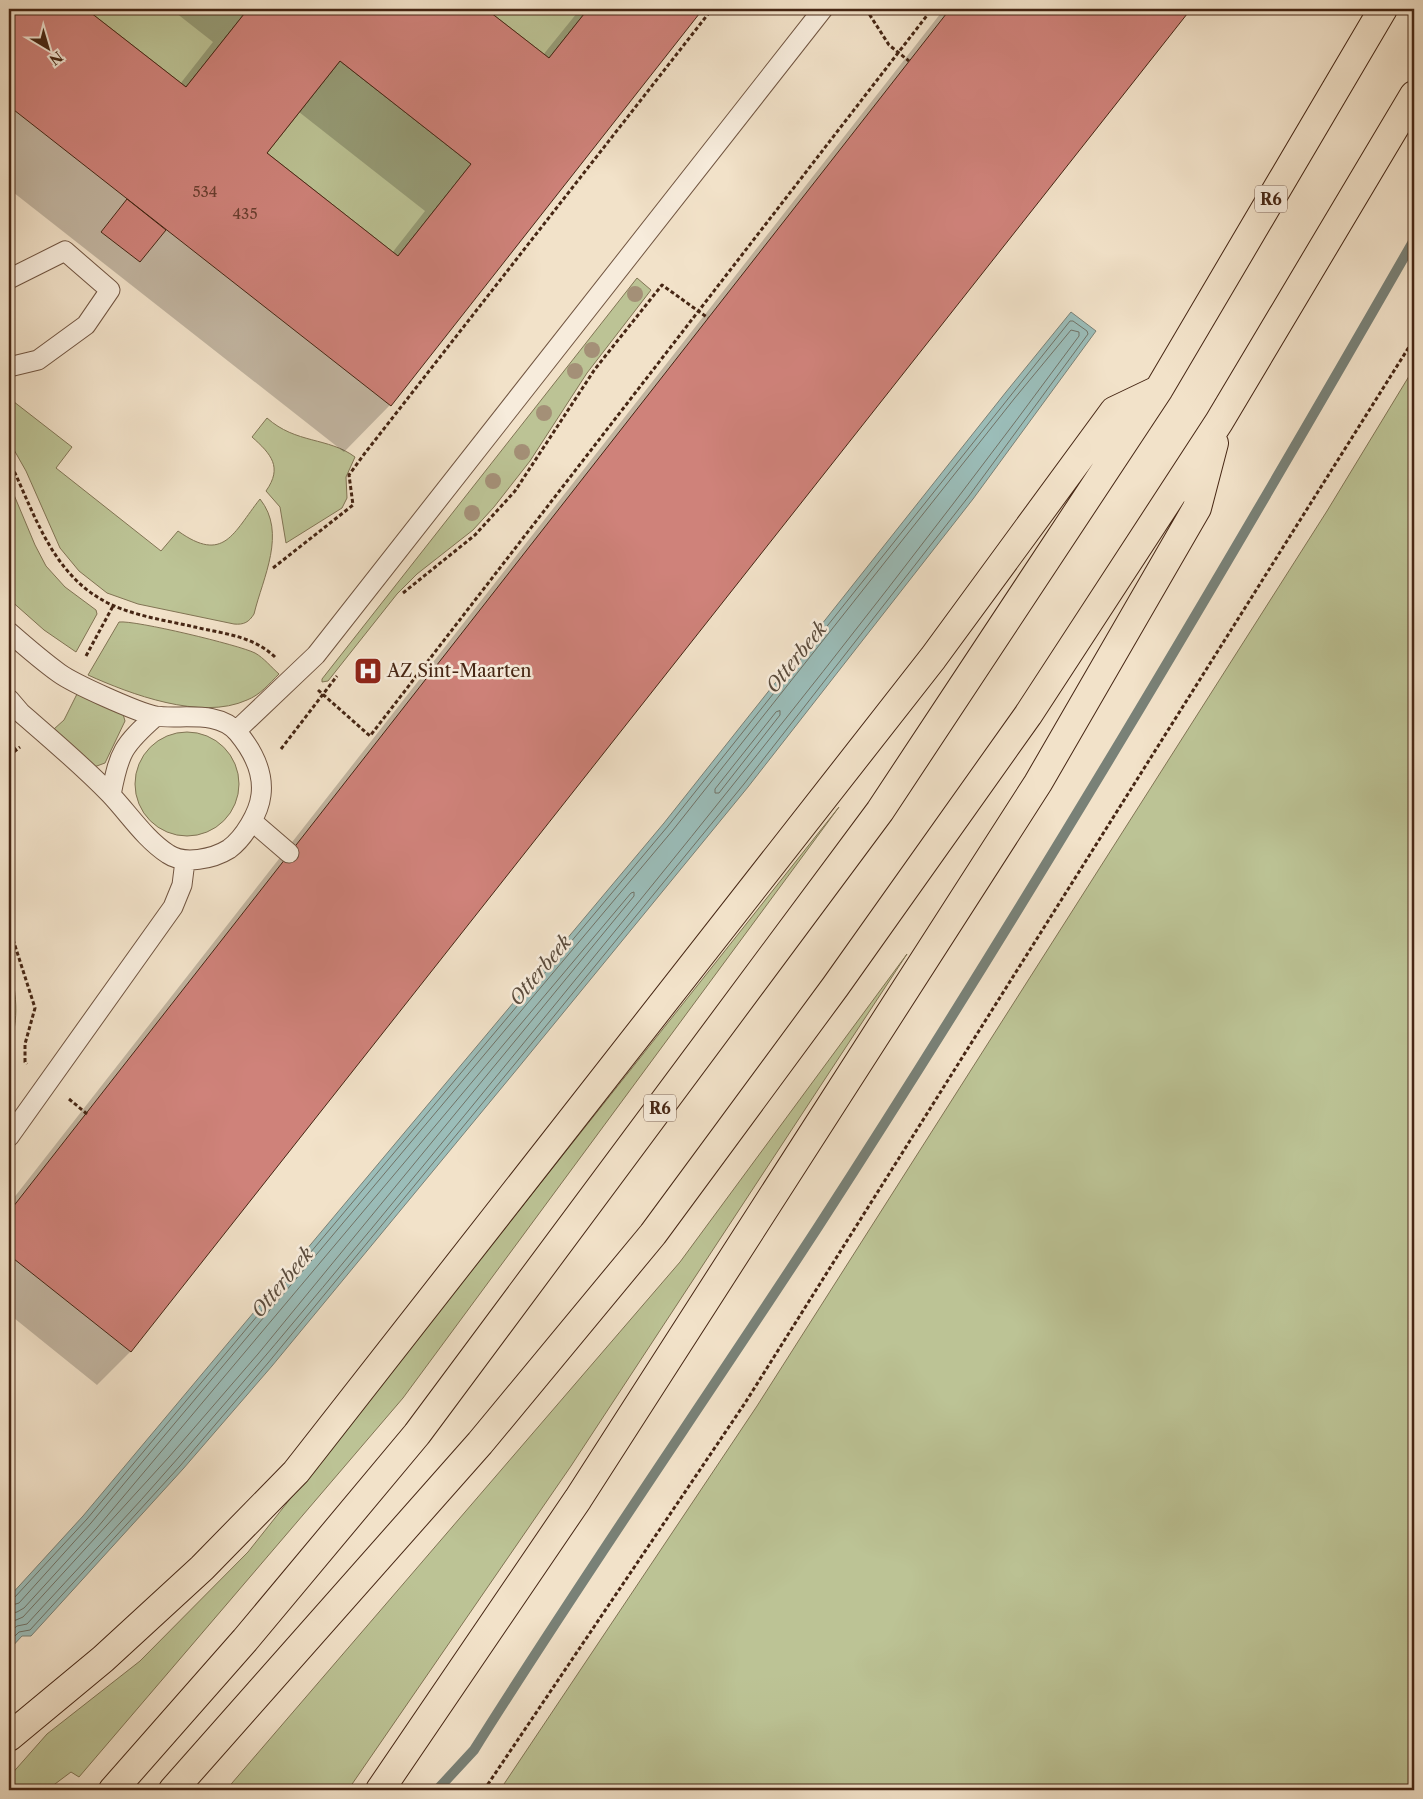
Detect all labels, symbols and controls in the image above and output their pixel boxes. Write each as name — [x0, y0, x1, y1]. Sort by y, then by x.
north arrow — [22, 22, 72, 72]
text: N — [46, 47, 66, 69]
house number: 534 — [192, 182, 218, 201]
road number: R6 — [1255, 185, 1287, 212]
house number: 435 — [232, 204, 258, 223]
water label: Otterbeek — [761, 617, 832, 697]
hospital icon: AZ Sint-Maarten — [353, 656, 383, 686]
place label: AZ Sint-Maarten — [386, 660, 532, 682]
water label: Otterbeek — [504, 931, 576, 1010]
road number: R6 — [644, 1094, 676, 1122]
water label: Otterbeek — [246, 1243, 318, 1322]

